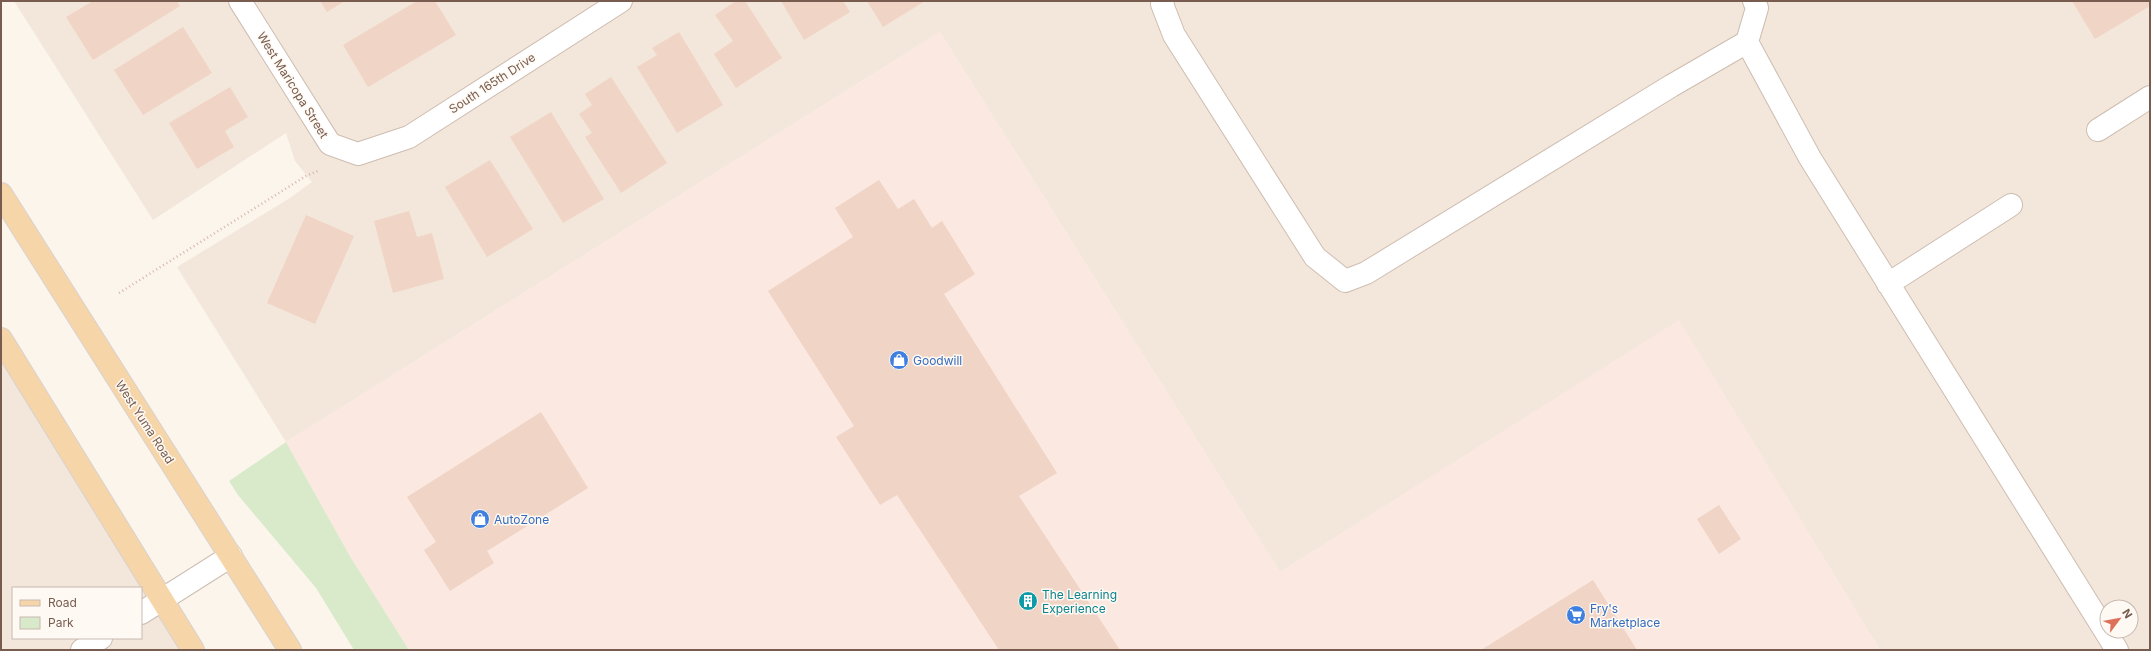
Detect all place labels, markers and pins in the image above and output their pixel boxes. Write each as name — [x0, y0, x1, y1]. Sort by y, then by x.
shop icon: Goodwill — [888, 349, 910, 371]
place label: Goodwill — [913, 353, 962, 368]
shop icon: AutoZone — [469, 508, 491, 530]
place label: AutoZone — [494, 512, 549, 527]
place label: The Learning Experience — [1042, 587, 1117, 616]
building icon: The Learning Experience — [1017, 590, 1039, 612]
place label: Fry's Marketplace — [1590, 601, 1660, 630]
supermarket icon: Fry's Marketplace — [1565, 604, 1587, 626]

